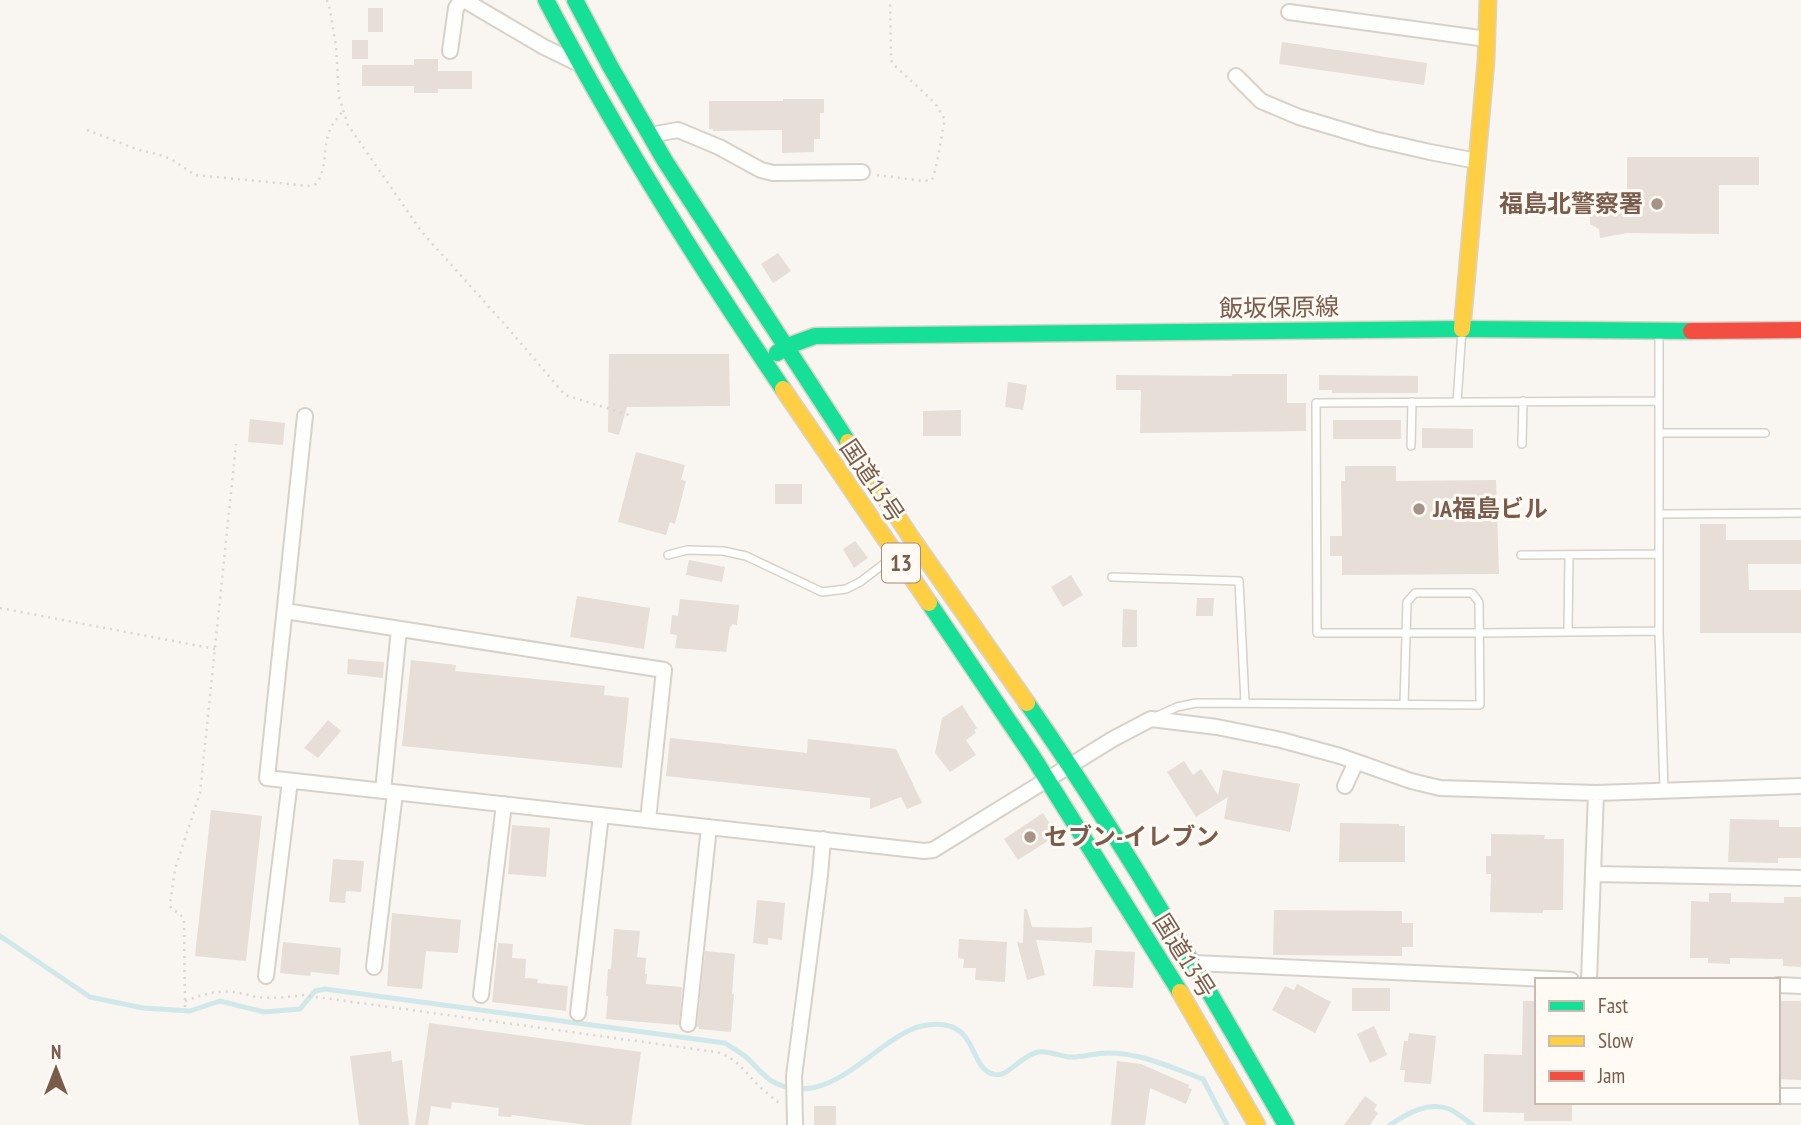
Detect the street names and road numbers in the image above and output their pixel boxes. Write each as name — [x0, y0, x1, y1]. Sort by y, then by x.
street label: 飯坂保原線 — [1219, 291, 1339, 324]
street label: 国道13号 — [833, 433, 911, 528]
road number: 13 — [882, 544, 920, 582]
street label: 国道13号 — [1146, 908, 1222, 1004]

